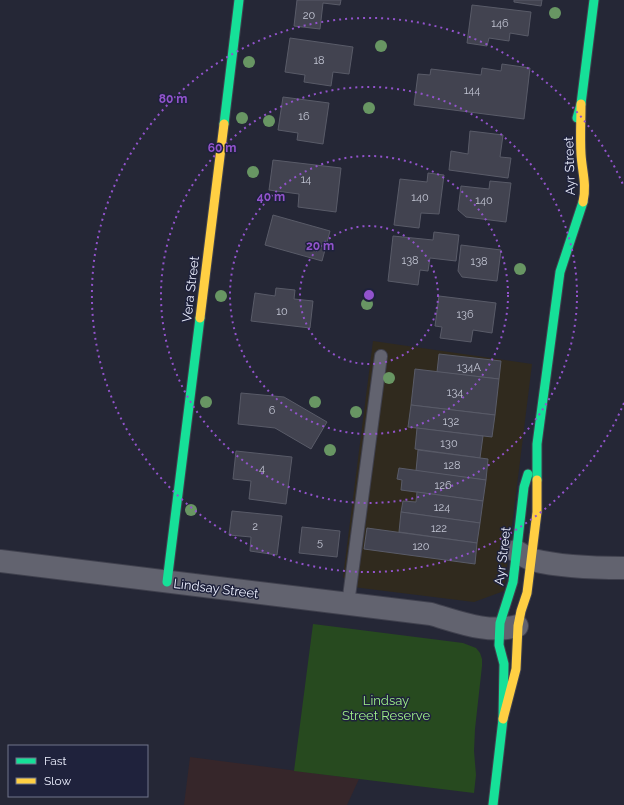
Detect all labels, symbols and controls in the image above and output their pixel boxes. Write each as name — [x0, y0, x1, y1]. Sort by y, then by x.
house number: 20 — [303, 9, 315, 22]
house number: 146 — [491, 17, 509, 30]
house number: 18 — [313, 54, 325, 67]
house number: 144 — [464, 84, 480, 97]
text: 80 m — [159, 92, 187, 106]
house number: 16 — [298, 110, 310, 123]
street label: Ayr Street — [561, 136, 578, 196]
text: 60 m — [208, 141, 236, 155]
house number: 14 — [301, 173, 311, 186]
text: 40 m — [257, 190, 285, 204]
house number: 140 — [411, 191, 429, 204]
house number: 140 — [475, 194, 493, 207]
text: 20 m — [306, 239, 334, 253]
street label: Vera Street — [179, 254, 202, 323]
house number: 138 — [401, 254, 419, 267]
house number: 138 — [470, 255, 488, 268]
centre of rings — [362, 288, 376, 302]
house number: 10 — [276, 305, 288, 318]
house number: 136 — [456, 308, 474, 321]
house number: 134A — [457, 361, 482, 374]
house number: 134 — [447, 386, 463, 399]
house number: 6 — [269, 404, 276, 417]
house number: 132 — [443, 415, 459, 428]
house number: 130 — [440, 437, 458, 450]
house number: 128 — [444, 459, 460, 472]
house number: 4 — [259, 462, 265, 475]
house number: 126 — [434, 479, 452, 492]
house number: 124 — [434, 501, 450, 514]
house number: 2 — [252, 520, 258, 533]
house number: 122 — [431, 522, 447, 535]
street label: Ayr Street — [491, 525, 514, 586]
house number: 5 — [317, 536, 323, 549]
house number: 120 — [412, 540, 430, 553]
street label: Lindsay Street — [173, 576, 260, 601]
park label: Lindsay Street Reserve — [342, 693, 430, 723]
legend — [8, 745, 148, 797]
text: Fast — [44, 754, 67, 768]
text: Slow — [44, 774, 71, 788]

